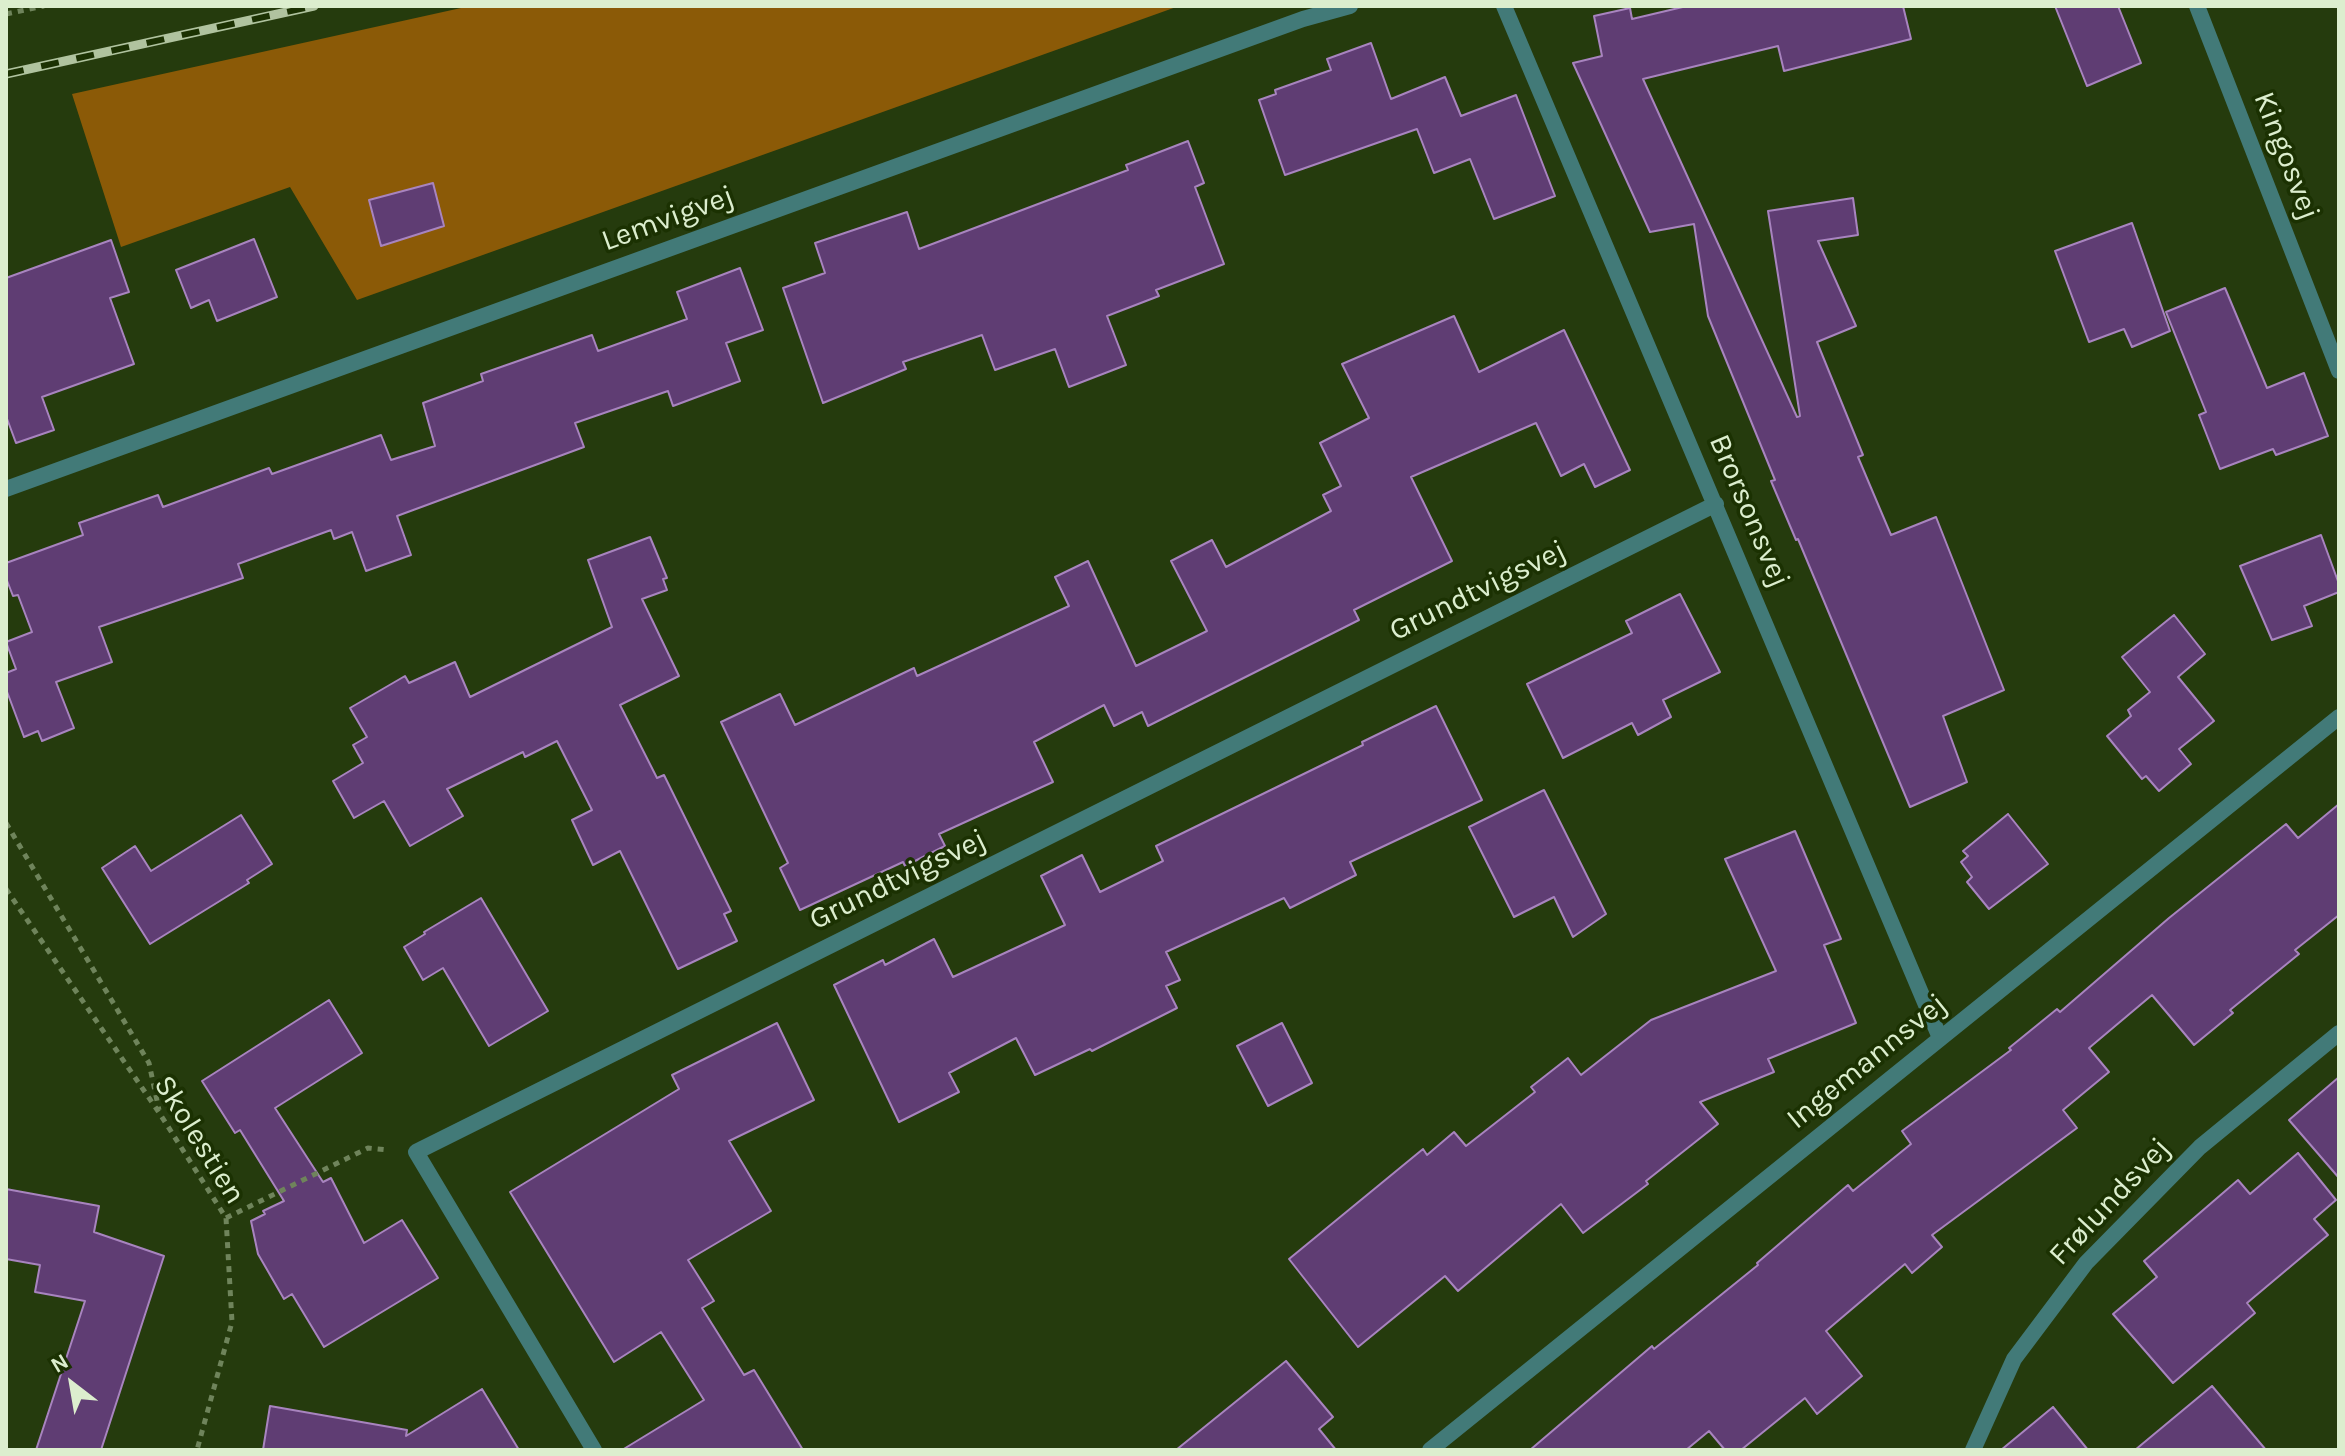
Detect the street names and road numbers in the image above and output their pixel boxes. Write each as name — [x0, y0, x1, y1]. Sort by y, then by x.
street label: Kingosvej — [2245, 87, 2327, 225]
street label: Lemvigvej — [597, 178, 739, 260]
street label: Brorsonsvej — [1701, 429, 1797, 593]
street label: Grundtvigsvej — [1384, 533, 1572, 649]
street label: Grundtvigsvej — [804, 822, 992, 938]
street label: Ingemannsvej — [1780, 987, 1954, 1137]
street label: Skolestien — [145, 1069, 253, 1211]
street label: Frølundsvej — [2042, 1131, 2178, 1273]

